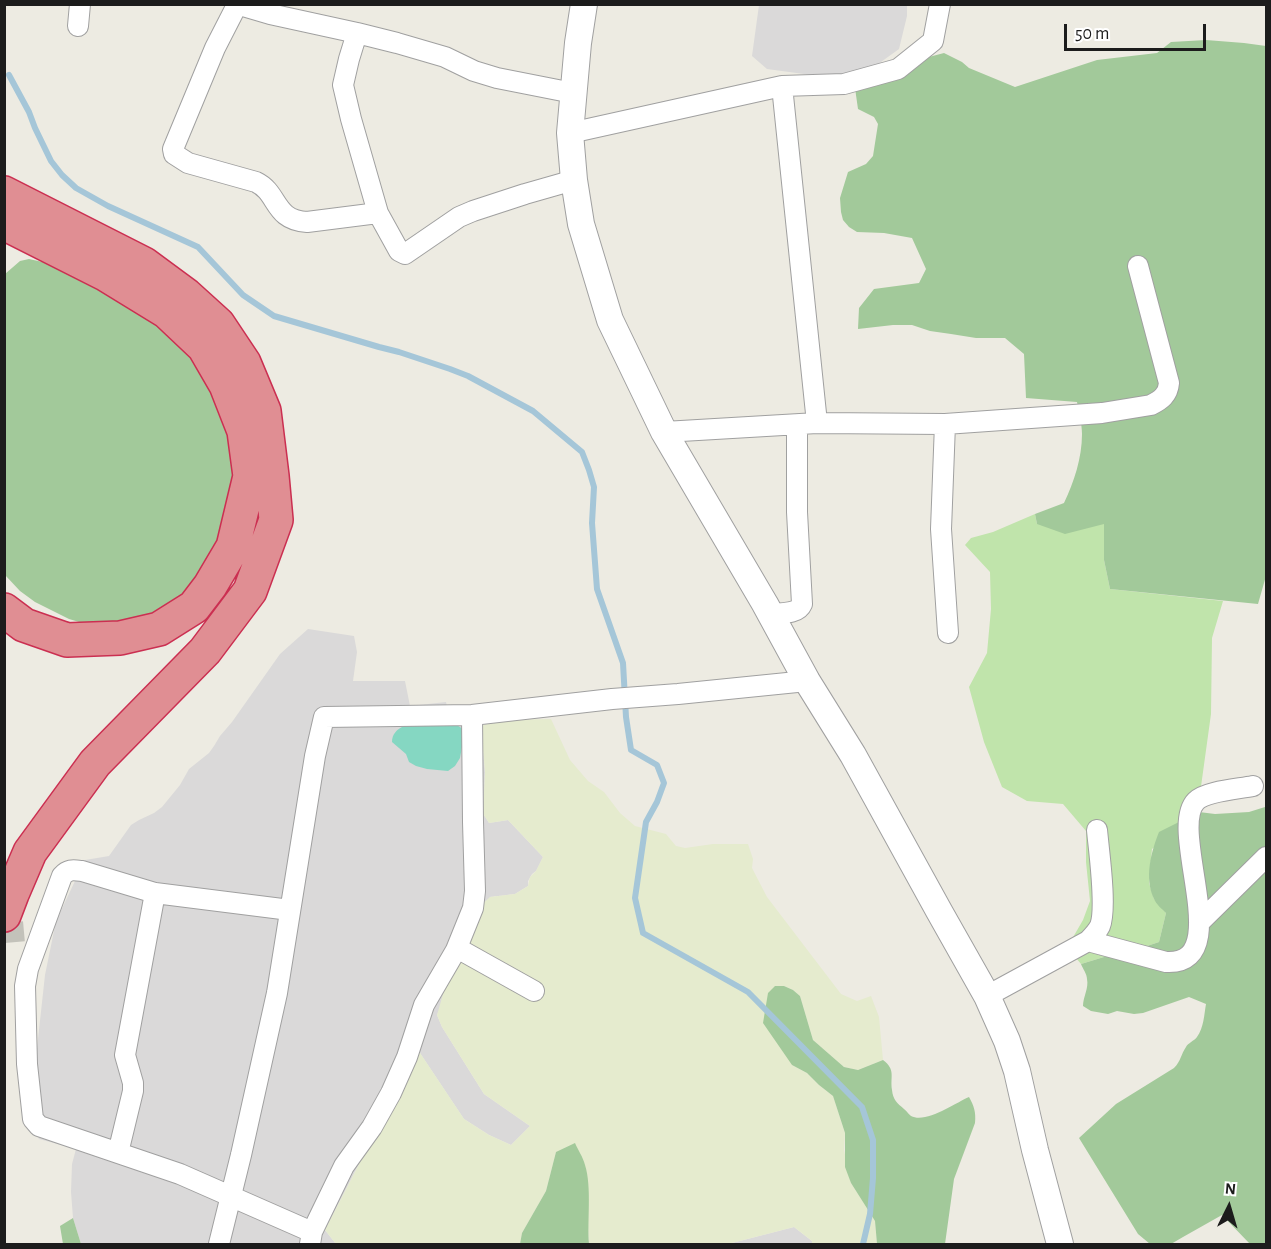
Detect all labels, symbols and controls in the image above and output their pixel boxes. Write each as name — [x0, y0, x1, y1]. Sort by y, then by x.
scale bar — [1067, 12, 1210, 50]
text: 50 m — [1075, 25, 1109, 43]
north arrow — [1199, 1177, 1259, 1237]
text: N — [1224, 1181, 1237, 1198]

